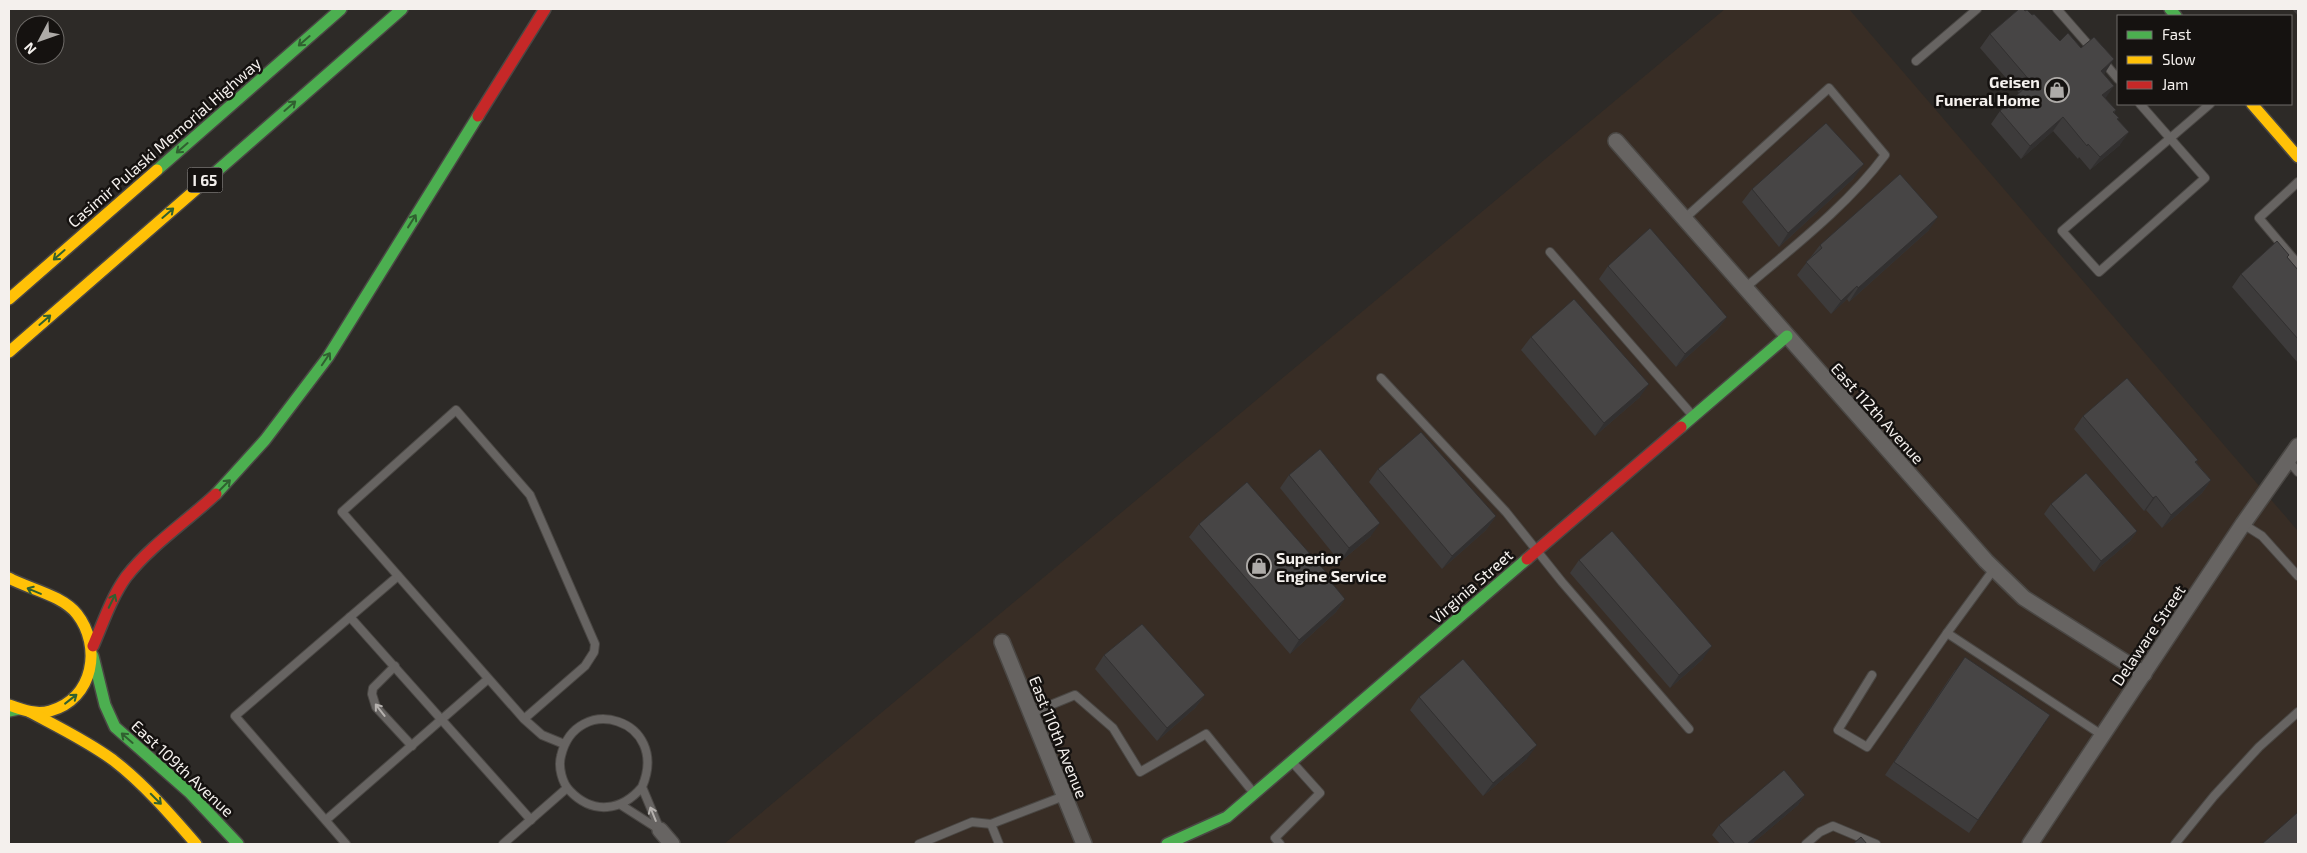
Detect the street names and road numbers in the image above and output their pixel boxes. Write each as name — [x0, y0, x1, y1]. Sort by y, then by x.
street label: Casimir Pulaski Memorial Highway — [64, 53, 265, 231]
road number: I 65 — [188, 168, 222, 192]
street label: East 112th Avenue — [1828, 359, 1928, 467]
street label: Virginia Street — [1426, 545, 1516, 627]
street label: Delaware Street — [2107, 581, 2189, 689]
street label: East 110th Avenue — [1026, 673, 1092, 801]
street label: East 109th Avenue — [128, 716, 238, 820]

